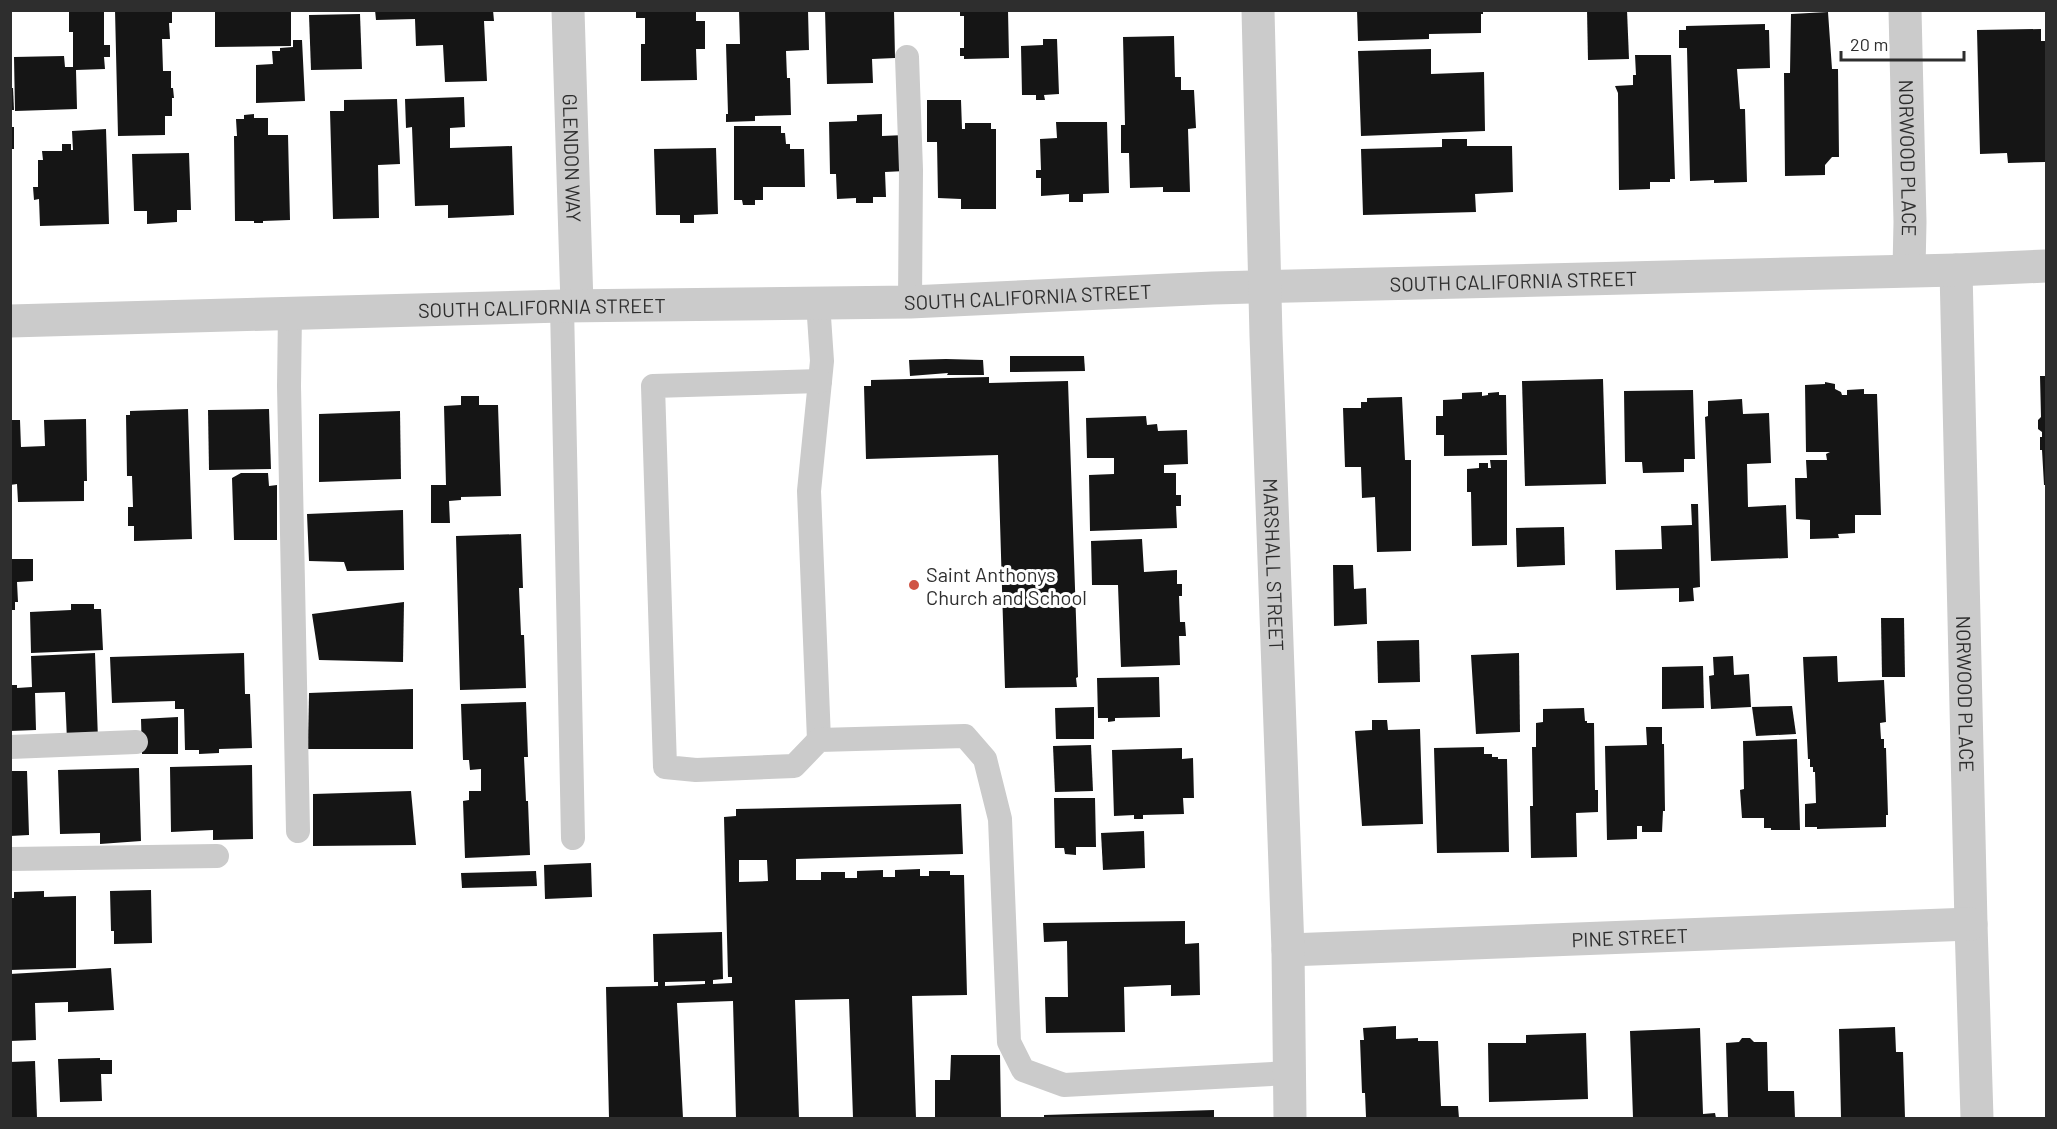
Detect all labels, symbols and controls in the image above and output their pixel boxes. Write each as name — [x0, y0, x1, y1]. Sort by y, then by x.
scale bar — [1841, 24, 1964, 62]
text: 20 m — [1850, 33, 1888, 55]
street label: NORWOOD PLACE — [1895, 79, 1922, 237]
street label: GLENDON WAY — [559, 93, 586, 223]
street label: SOUTH CALIFORNIA STREET — [1389, 266, 1638, 296]
street label: SOUTH CALIFORNIA STREET — [904, 279, 1152, 314]
street label: SOUTH CALIFORNIA STREET — [418, 293, 666, 322]
street label: MARSHALL STREET — [1259, 478, 1289, 652]
place label: Saint Anthonys Church and School — [926, 562, 1087, 609]
marker: Saint Anthonys Church and School — [907, 578, 921, 592]
street label: NORWOOD PLACE — [1952, 615, 1980, 772]
street label: PINE STREET — [1571, 923, 1689, 951]

